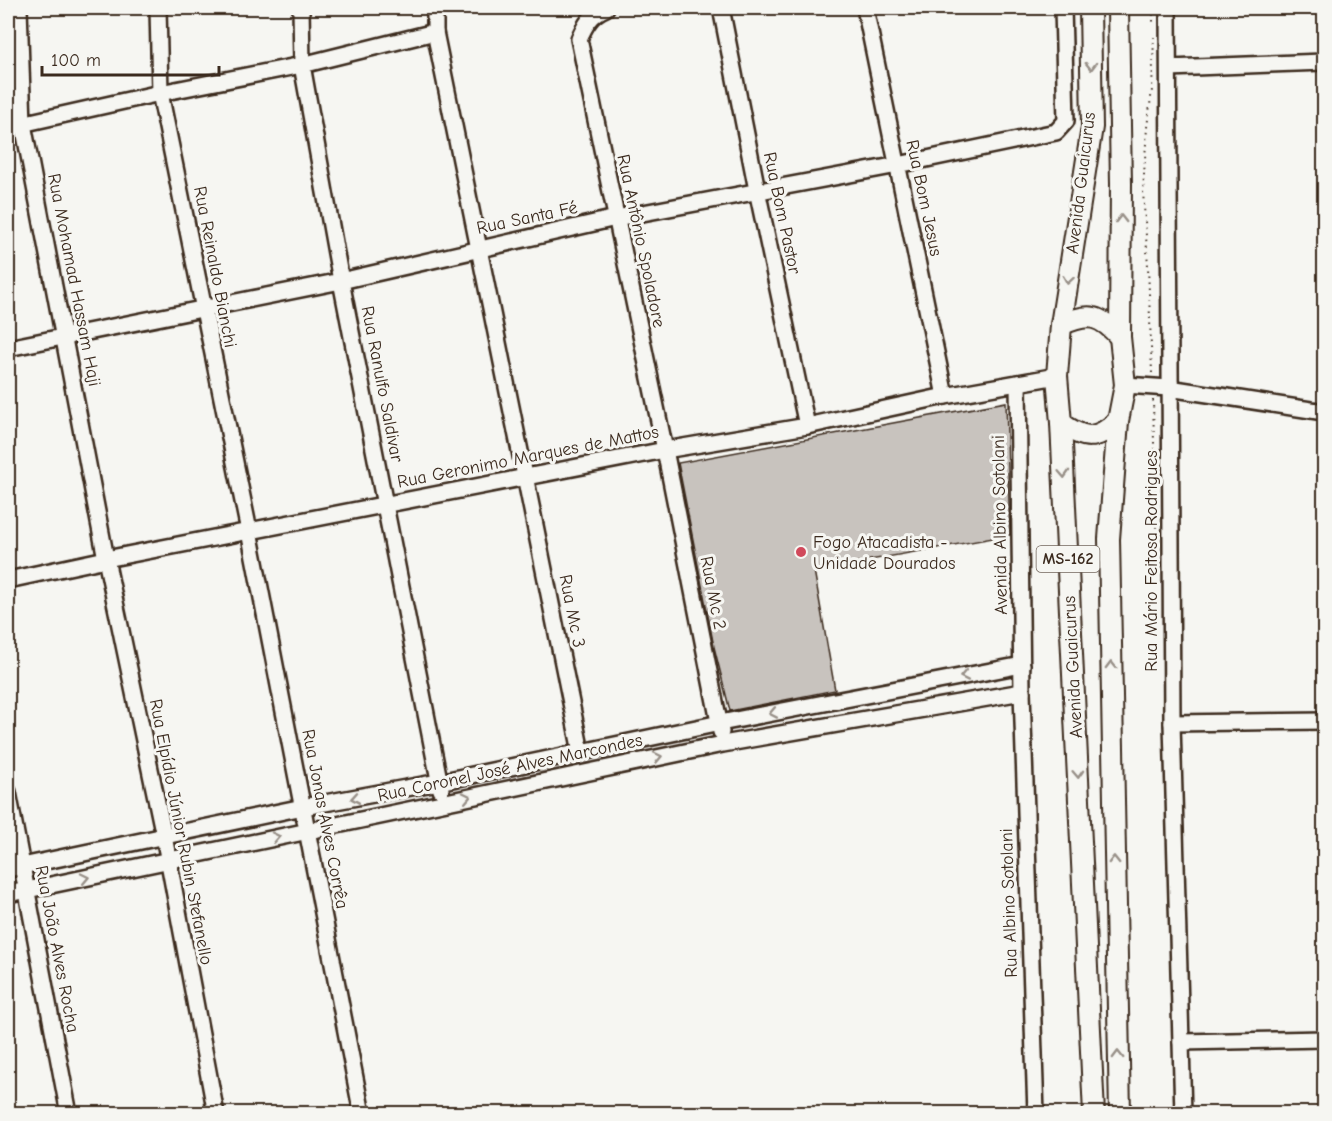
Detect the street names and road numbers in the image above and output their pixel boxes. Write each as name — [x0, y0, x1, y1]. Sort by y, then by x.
street label: Avenida Guaicurus — [1062, 111, 1100, 255]
street label: Rua Bom Jesus — [901, 138, 947, 258]
street label: Rua Bom Pastor — [759, 150, 805, 277]
street label: Rua Antônio Spoladore — [612, 152, 670, 330]
street label: Rua Mohamad Hassam Haji — [43, 172, 105, 388]
street label: Rua Reinaldo Bianchi — [189, 185, 241, 349]
street label: Rua Santa Fé — [475, 197, 579, 239]
street label: Rua Ranulfo Saldivar — [357, 304, 408, 465]
street label: Rua Geronimo Marques de Mattos — [396, 421, 660, 493]
street label: Avenida Albino Sotolani — [988, 435, 1012, 615]
street label: Rua Mário Feitosa Rodrigues — [1141, 450, 1162, 672]
road number: MS-162 — [1036, 546, 1100, 572]
street label: Rua Mc 2 — [696, 554, 730, 632]
street label: Rua Mc 3 — [555, 573, 589, 649]
street label: Avenida Guaicurus — [1059, 595, 1087, 739]
street label: Rua Elpídio Júnior Rubin Stefanello — [145, 697, 217, 967]
street label: Rua Jonas Alves Corrêa — [297, 727, 353, 911]
street label: Rua Coronel José Alves Marcondes — [376, 730, 644, 806]
street label: Rua Albino Sotolani — [996, 828, 1022, 978]
street label: Rua João Alves Rocha — [31, 864, 83, 1034]

